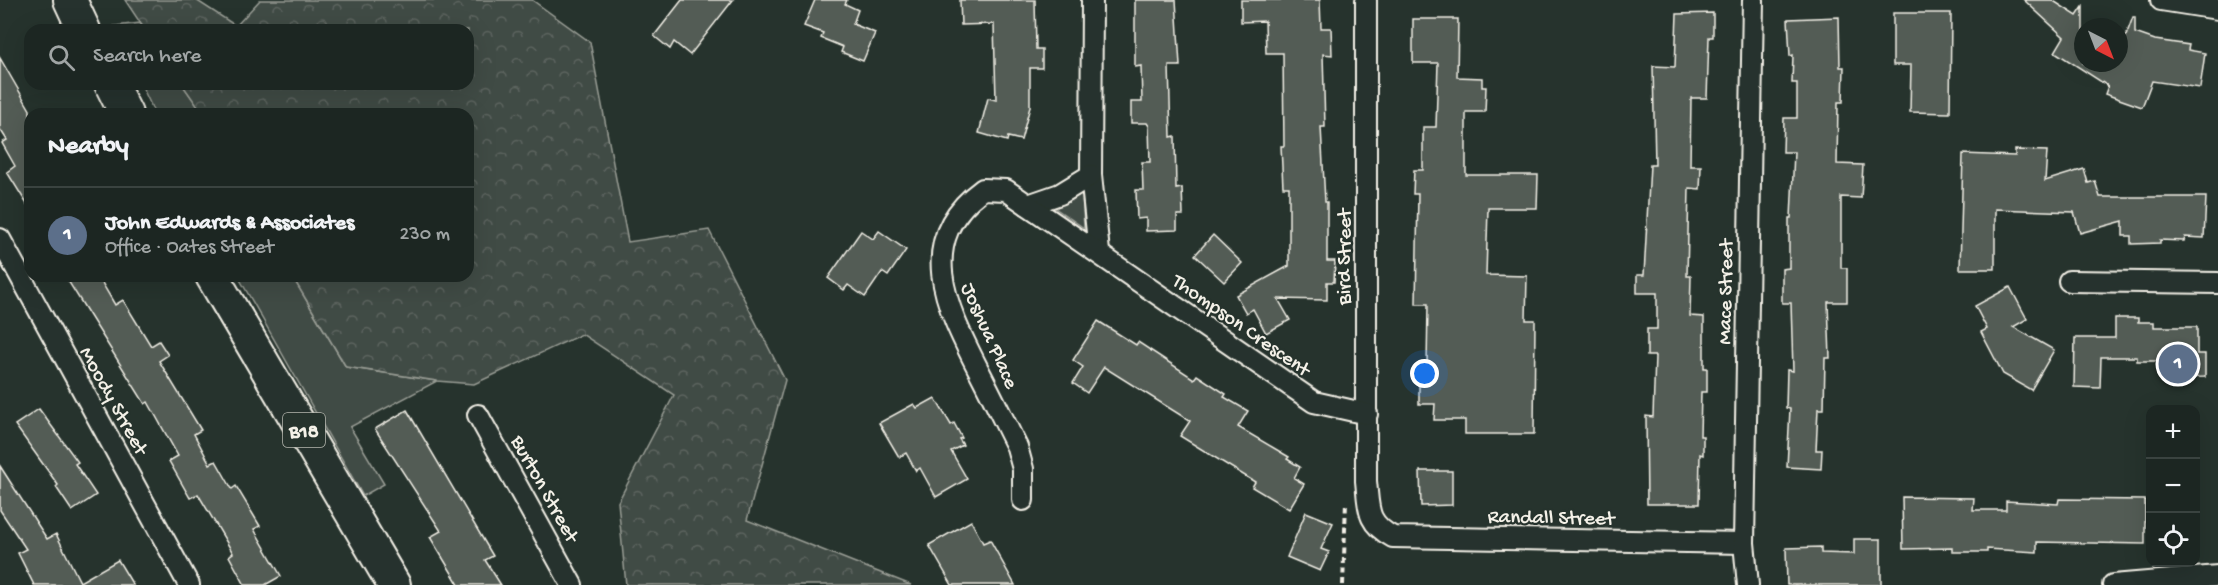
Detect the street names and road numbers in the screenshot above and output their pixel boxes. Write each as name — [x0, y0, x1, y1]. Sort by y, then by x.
street label: Bird Street — [1334, 207, 1359, 306]
street label: Mace Street — [1714, 237, 1741, 345]
street label: Thompson Crescent — [1165, 269, 1316, 385]
street label: Joshua Place — [953, 280, 1023, 394]
street label: Moody Street — [72, 343, 153, 462]
road number: B18 — [283, 413, 325, 447]
street label: Burton Street — [503, 431, 584, 550]
street label: Randall Street — [1487, 506, 1617, 533]

